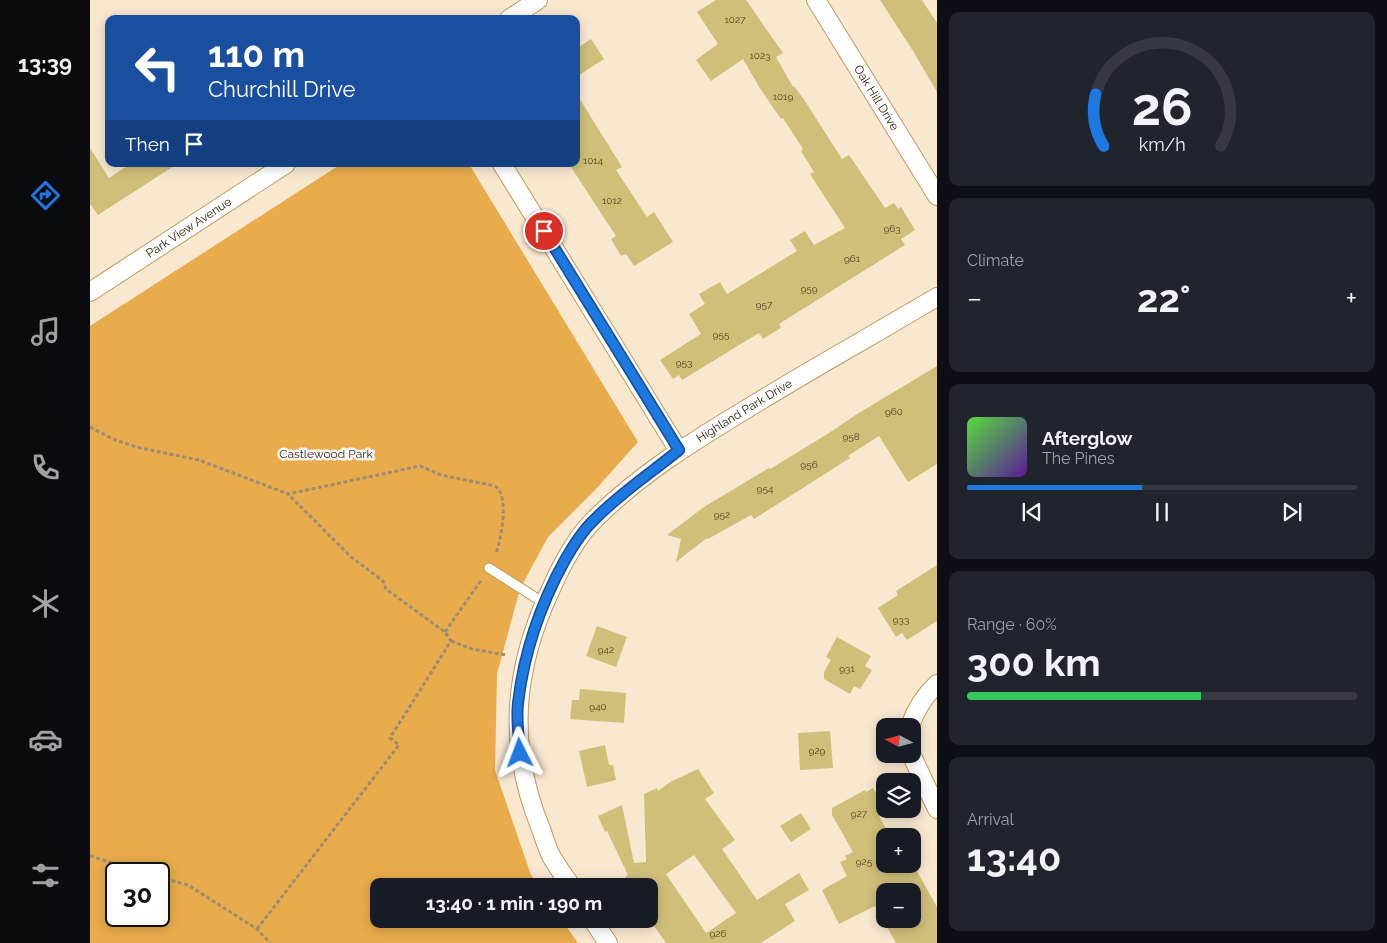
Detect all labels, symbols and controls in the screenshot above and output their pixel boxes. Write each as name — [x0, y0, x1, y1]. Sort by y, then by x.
house number: 1027 — [725, 14, 746, 25]
text: 110 m — [208, 34, 305, 75]
icon: left — [125, 35, 190, 100]
house number: 1023 — [750, 50, 770, 61]
text: 13:39 — [18, 51, 72, 77]
street label: Oak Hill Drive — [851, 63, 902, 133]
text: Churchill Drive — [208, 76, 355, 102]
text: 26 — [1132, 76, 1192, 137]
house number: 1019 — [773, 91, 793, 102]
icon: arrive — [180, 130, 208, 158]
text: Then — [125, 133, 170, 155]
text: km/h — [1138, 134, 1186, 155]
house number: 1014 — [583, 155, 604, 166]
icon: directions — [28, 178, 63, 213]
street label: Park View Avenue — [143, 195, 234, 260]
house number: 1012 — [602, 195, 622, 206]
pin — [523, 210, 565, 252]
icon: arrive — [530, 217, 558, 245]
house number: 963 — [883, 223, 901, 234]
text: Climate — [967, 251, 1024, 270]
house number: 961 — [844, 253, 861, 264]
text: 22° — [1137, 276, 1190, 321]
text: − — [967, 282, 982, 315]
text: + — [1345, 282, 1357, 315]
house number: 959 — [800, 283, 818, 294]
house number: 957 — [756, 299, 773, 310]
icon: music — [28, 314, 63, 349]
house number: 955 — [713, 329, 730, 340]
house number: 953 — [676, 357, 692, 368]
street label: Highland Park Drive — [694, 376, 795, 445]
house number: 960 — [885, 406, 903, 417]
text: Afterglow — [1042, 427, 1132, 449]
house number: 958 — [842, 431, 860, 442]
park label: Castlewood Park — [279, 447, 373, 461]
text: The Pines — [1042, 449, 1114, 468]
icon: phone — [28, 450, 63, 485]
house number: 956 — [800, 459, 818, 470]
house number: 954 — [757, 483, 774, 494]
icon: previous — [1018, 498, 1046, 526]
icon: pause — [1148, 498, 1176, 526]
icon: next — [1278, 498, 1306, 526]
house number: 952 — [714, 509, 730, 520]
icon: climate — [28, 586, 63, 621]
house number: 933 — [893, 614, 909, 625]
text: Range · 60% — [967, 615, 1057, 634]
text: 300 km — [967, 640, 1101, 685]
house number: 942 — [598, 644, 614, 655]
house number: 931 — [839, 663, 855, 674]
house number: 940 — [589, 701, 607, 712]
north arrow — [876, 718, 921, 762]
map controls — [876, 718, 921, 928]
icon: car — [28, 722, 63, 757]
position arrow — [493, 726, 545, 778]
house number: 929 — [809, 745, 826, 756]
button: layers — [876, 773, 921, 818]
house number: 927 — [851, 808, 868, 819]
text: Arrival — [967, 810, 1014, 829]
button: + — [876, 828, 921, 873]
text: 13:40 — [967, 835, 1061, 880]
house number: 925 — [856, 856, 873, 867]
icon: filters — [28, 858, 63, 893]
speed limit sign: 30 — [105, 862, 170, 927]
button: − — [876, 883, 921, 928]
text: 13:40 · 1 min · 190 m — [426, 892, 602, 914]
house number: 926 — [709, 928, 727, 939]

